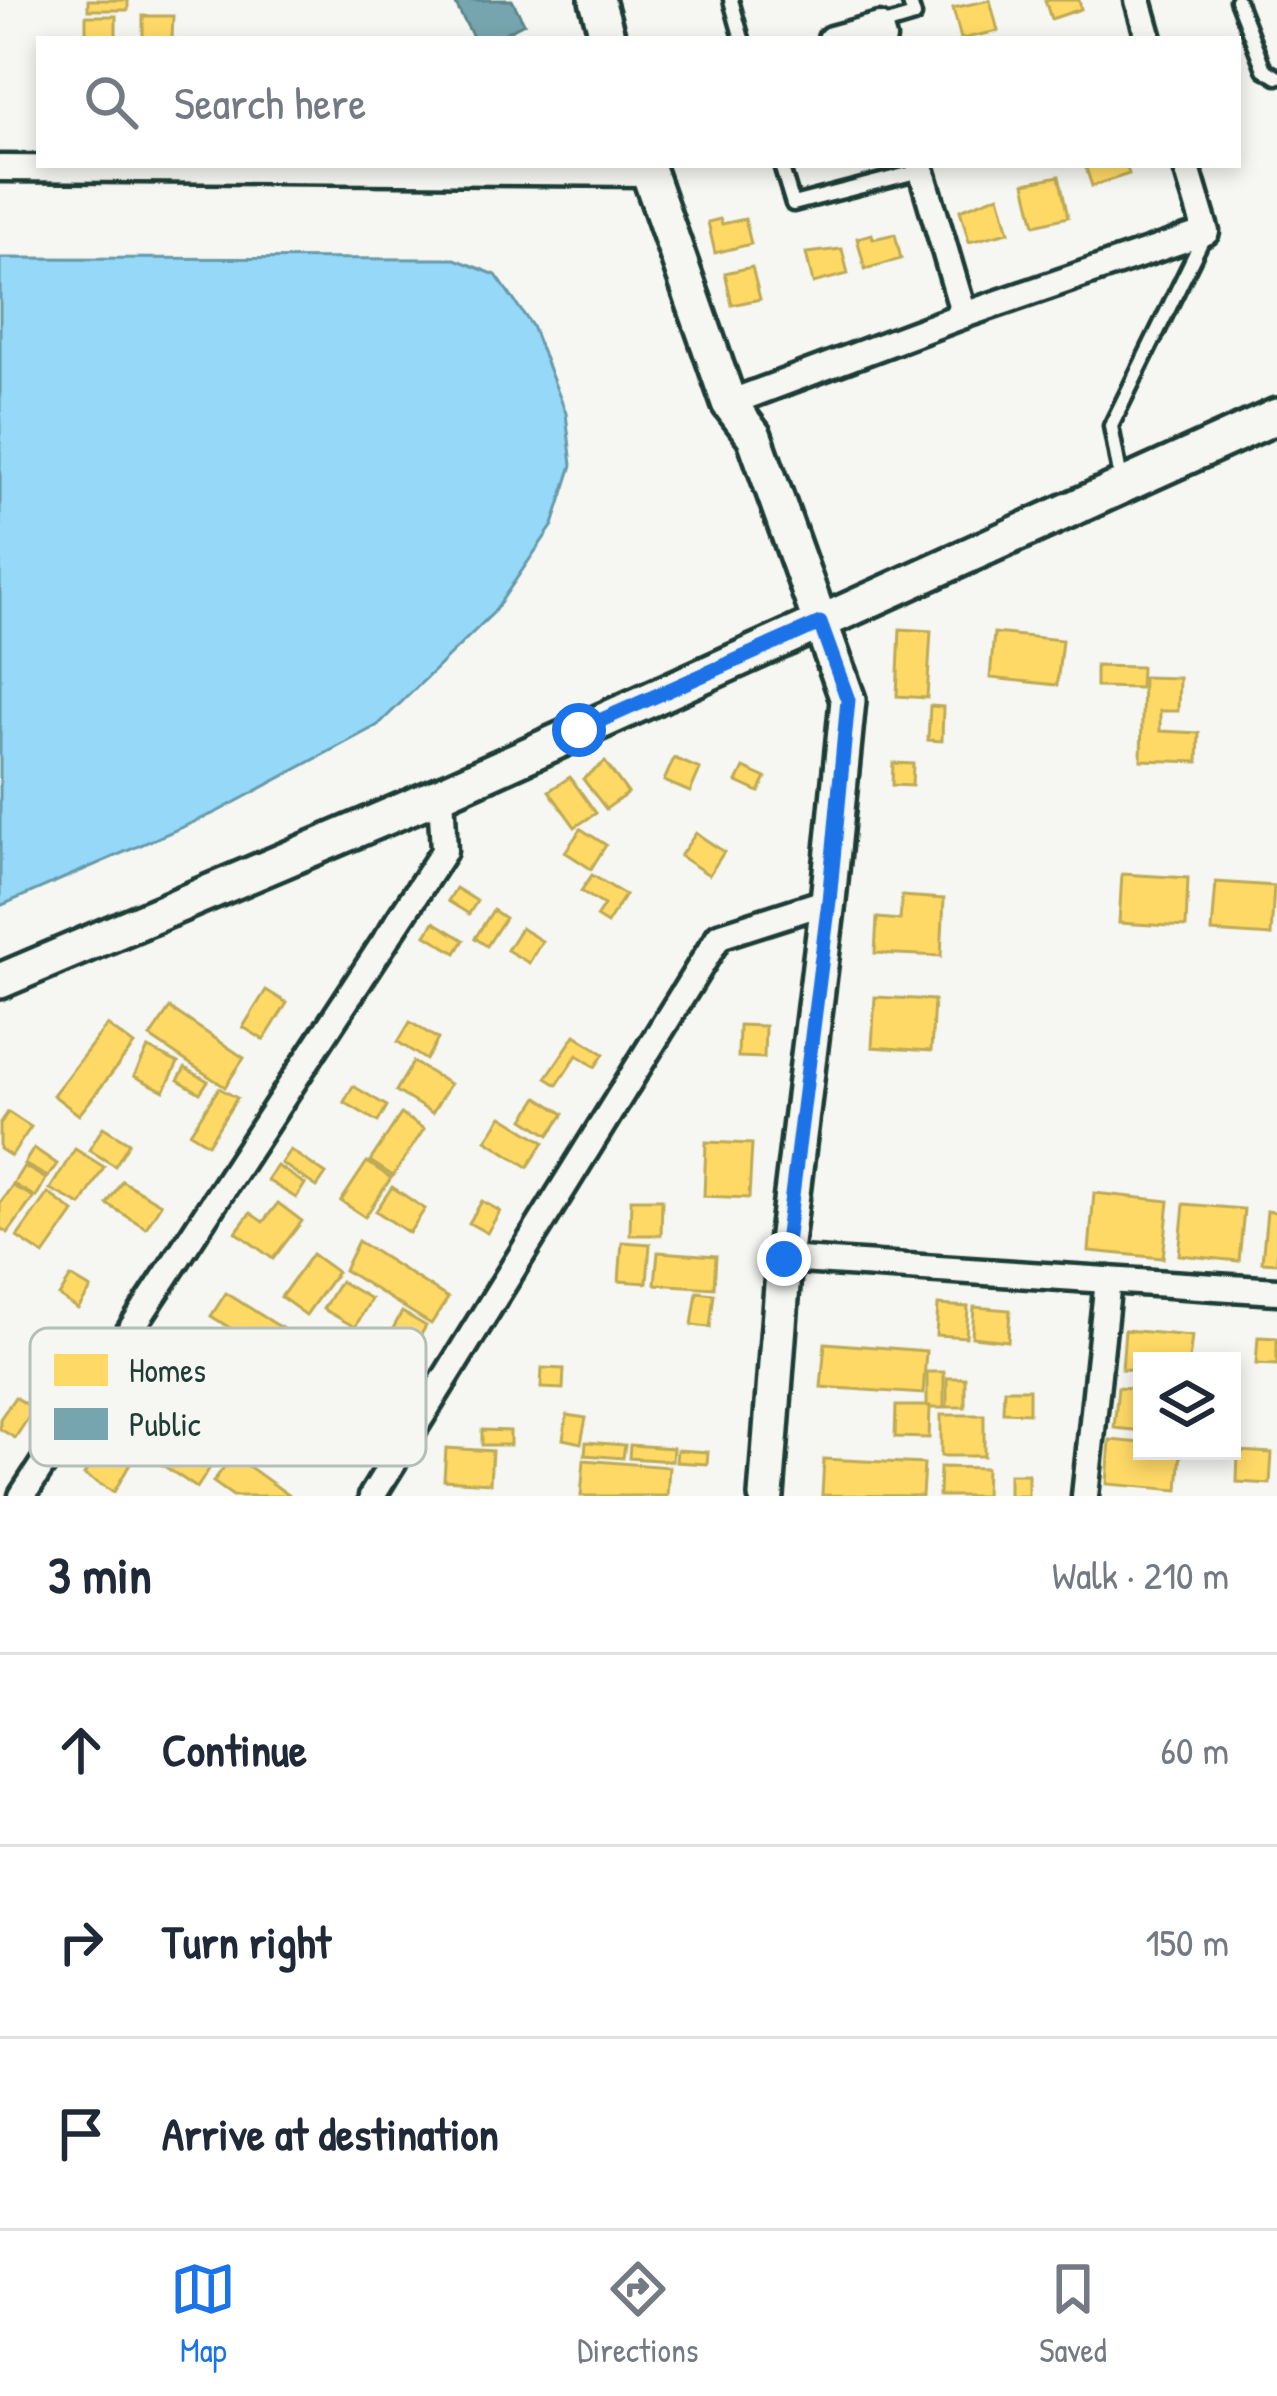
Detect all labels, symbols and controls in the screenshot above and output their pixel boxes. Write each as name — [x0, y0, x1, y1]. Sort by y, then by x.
search box — [36, 36, 1241, 168]
icon: search — [78, 69, 144, 135]
text: Search here — [174, 72, 366, 133]
route start — [552, 703, 606, 757]
route end — [757, 1232, 811, 1286]
legend — [30, 1328, 426, 1466]
text: Homes — [129, 1348, 206, 1392]
map controls — [1133, 1352, 1241, 1460]
button: layers — [1133, 1352, 1241, 1460]
text: Public — [129, 1402, 201, 1446]
text: 3 min — [48, 1540, 152, 1609]
text: Walk · 210 m — [1052, 1548, 1229, 1601]
icon: ahead — [48, 1717, 114, 1783]
text: Continue — [162, 1719, 307, 1780]
text: 60 m — [1160, 1723, 1229, 1776]
icon: right — [48, 1909, 114, 1975]
text: Turn right — [162, 1911, 331, 1972]
text: 150 m — [1145, 1915, 1229, 1968]
icon: arrive — [48, 2101, 114, 2167]
text: Arrive at destination — [162, 2103, 499, 2164]
tab: Map — [170, 2256, 236, 2372]
tab: Directions — [577, 2256, 699, 2372]
tab: Saved — [1039, 2256, 1107, 2372]

